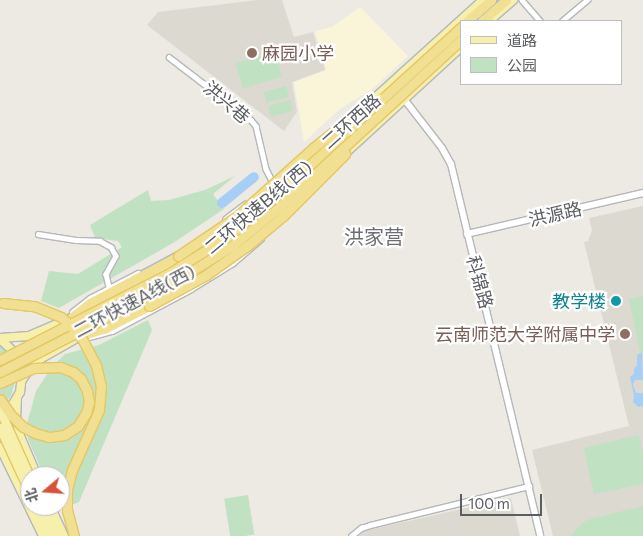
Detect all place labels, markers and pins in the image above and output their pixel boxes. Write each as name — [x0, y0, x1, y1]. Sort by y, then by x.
place label: 麻园小学 — [262, 42, 334, 64]
marker: 麻园小学 — [246, 47, 258, 59]
place label: 教学楼 — [552, 290, 606, 312]
marker: 教学楼 — [610, 295, 622, 307]
place label: 云南师范大学附属中学 — [435, 323, 615, 345]
marker: 云南师范大学附属中学 — [619, 328, 631, 340]

